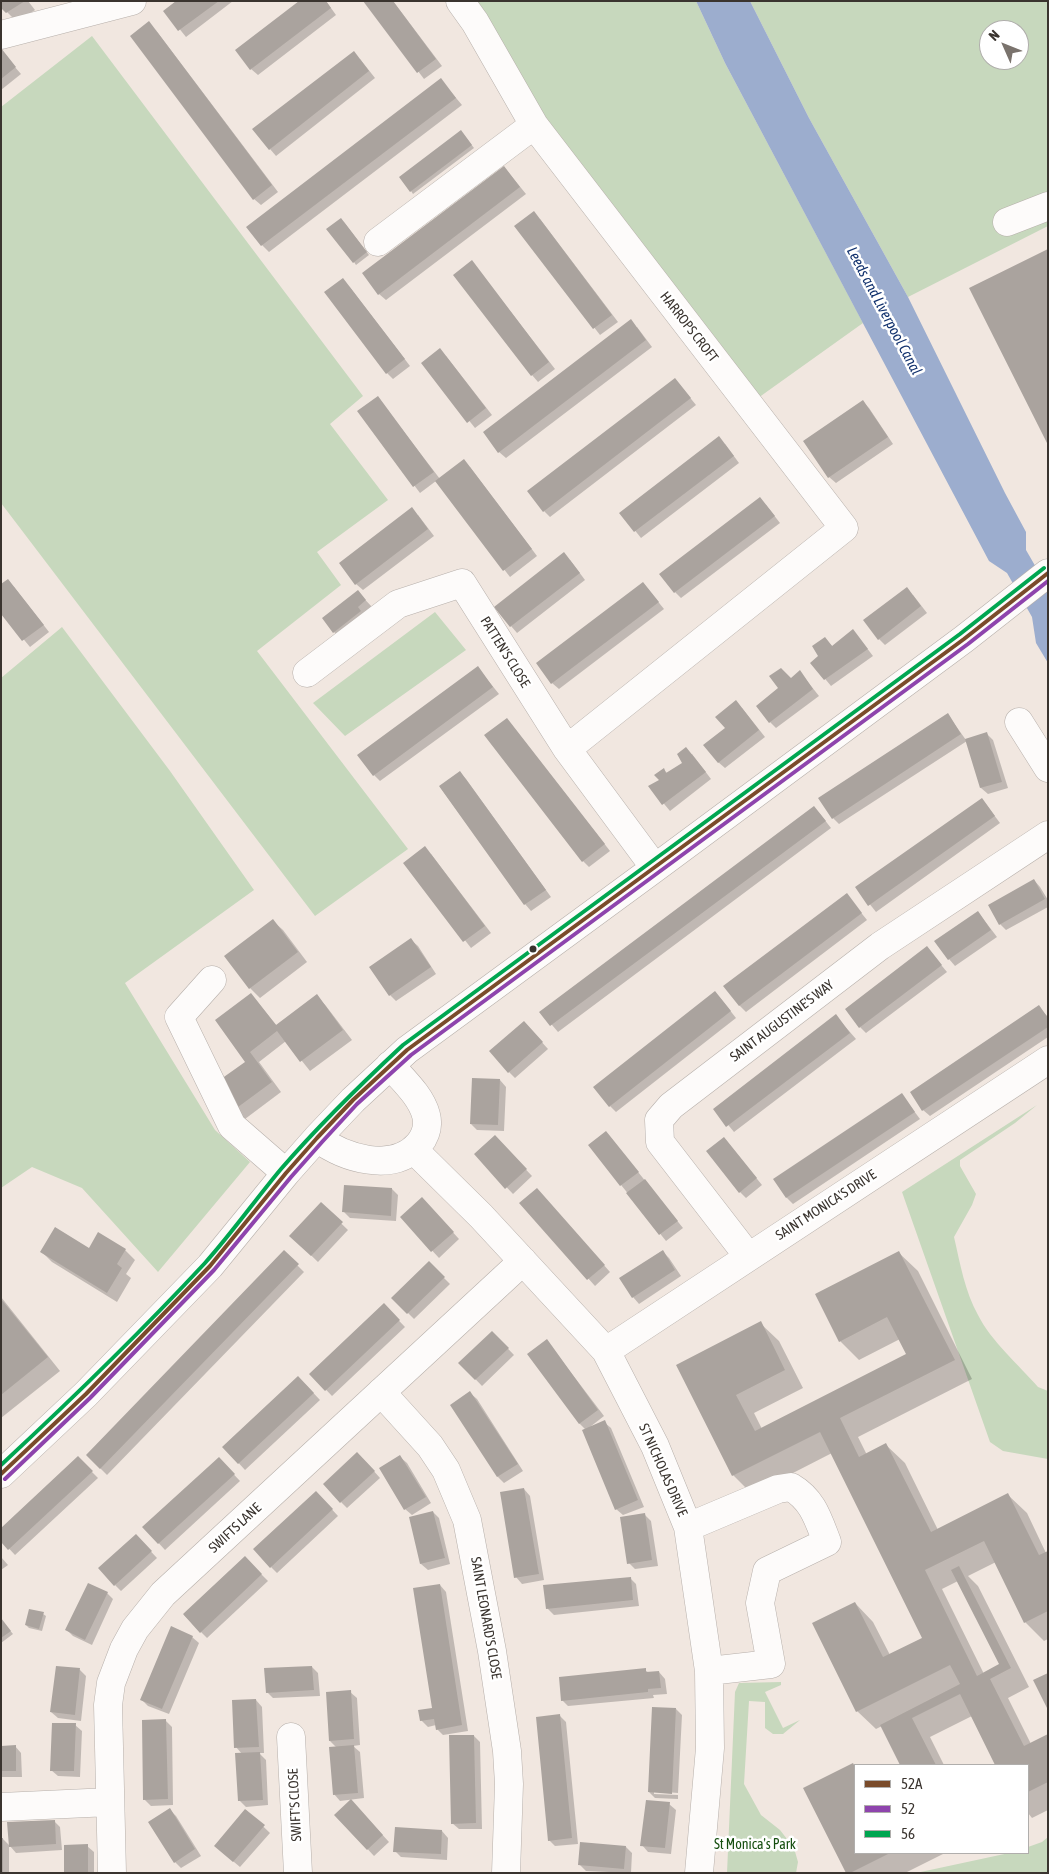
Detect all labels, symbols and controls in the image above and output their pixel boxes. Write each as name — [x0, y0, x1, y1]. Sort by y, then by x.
north arrow — [979, 20, 1029, 70]
text: N — [985, 27, 1003, 44]
water label: Leeds and Liverpool Canal — [843, 244, 925, 378]
street label: HARROPS CROFT — [656, 288, 722, 366]
street label: PATTEN'S CLOSE — [477, 613, 533, 691]
unlabelled marker — [528, 944, 538, 954]
street label: SAINT AUGUSTINE'S WAY — [727, 976, 837, 1066]
street label: SAINT MONICA'S DRIVE — [773, 1166, 879, 1244]
street label: ST NICHOLAS DRIVE — [635, 1421, 691, 1519]
street label: SWIFTS LANE — [205, 1499, 265, 1557]
street label: SAINT LEONARD'S CLOSE — [467, 1556, 505, 1680]
legend — [854, 1764, 1029, 1854]
street label: SWIFT'S CLOSE — [285, 1768, 305, 1842]
text: 52A — [901, 1775, 922, 1792]
text: 52 — [901, 1800, 915, 1817]
text: 56 — [901, 1825, 915, 1842]
park label: St Monica's Park — [714, 1837, 796, 1853]

